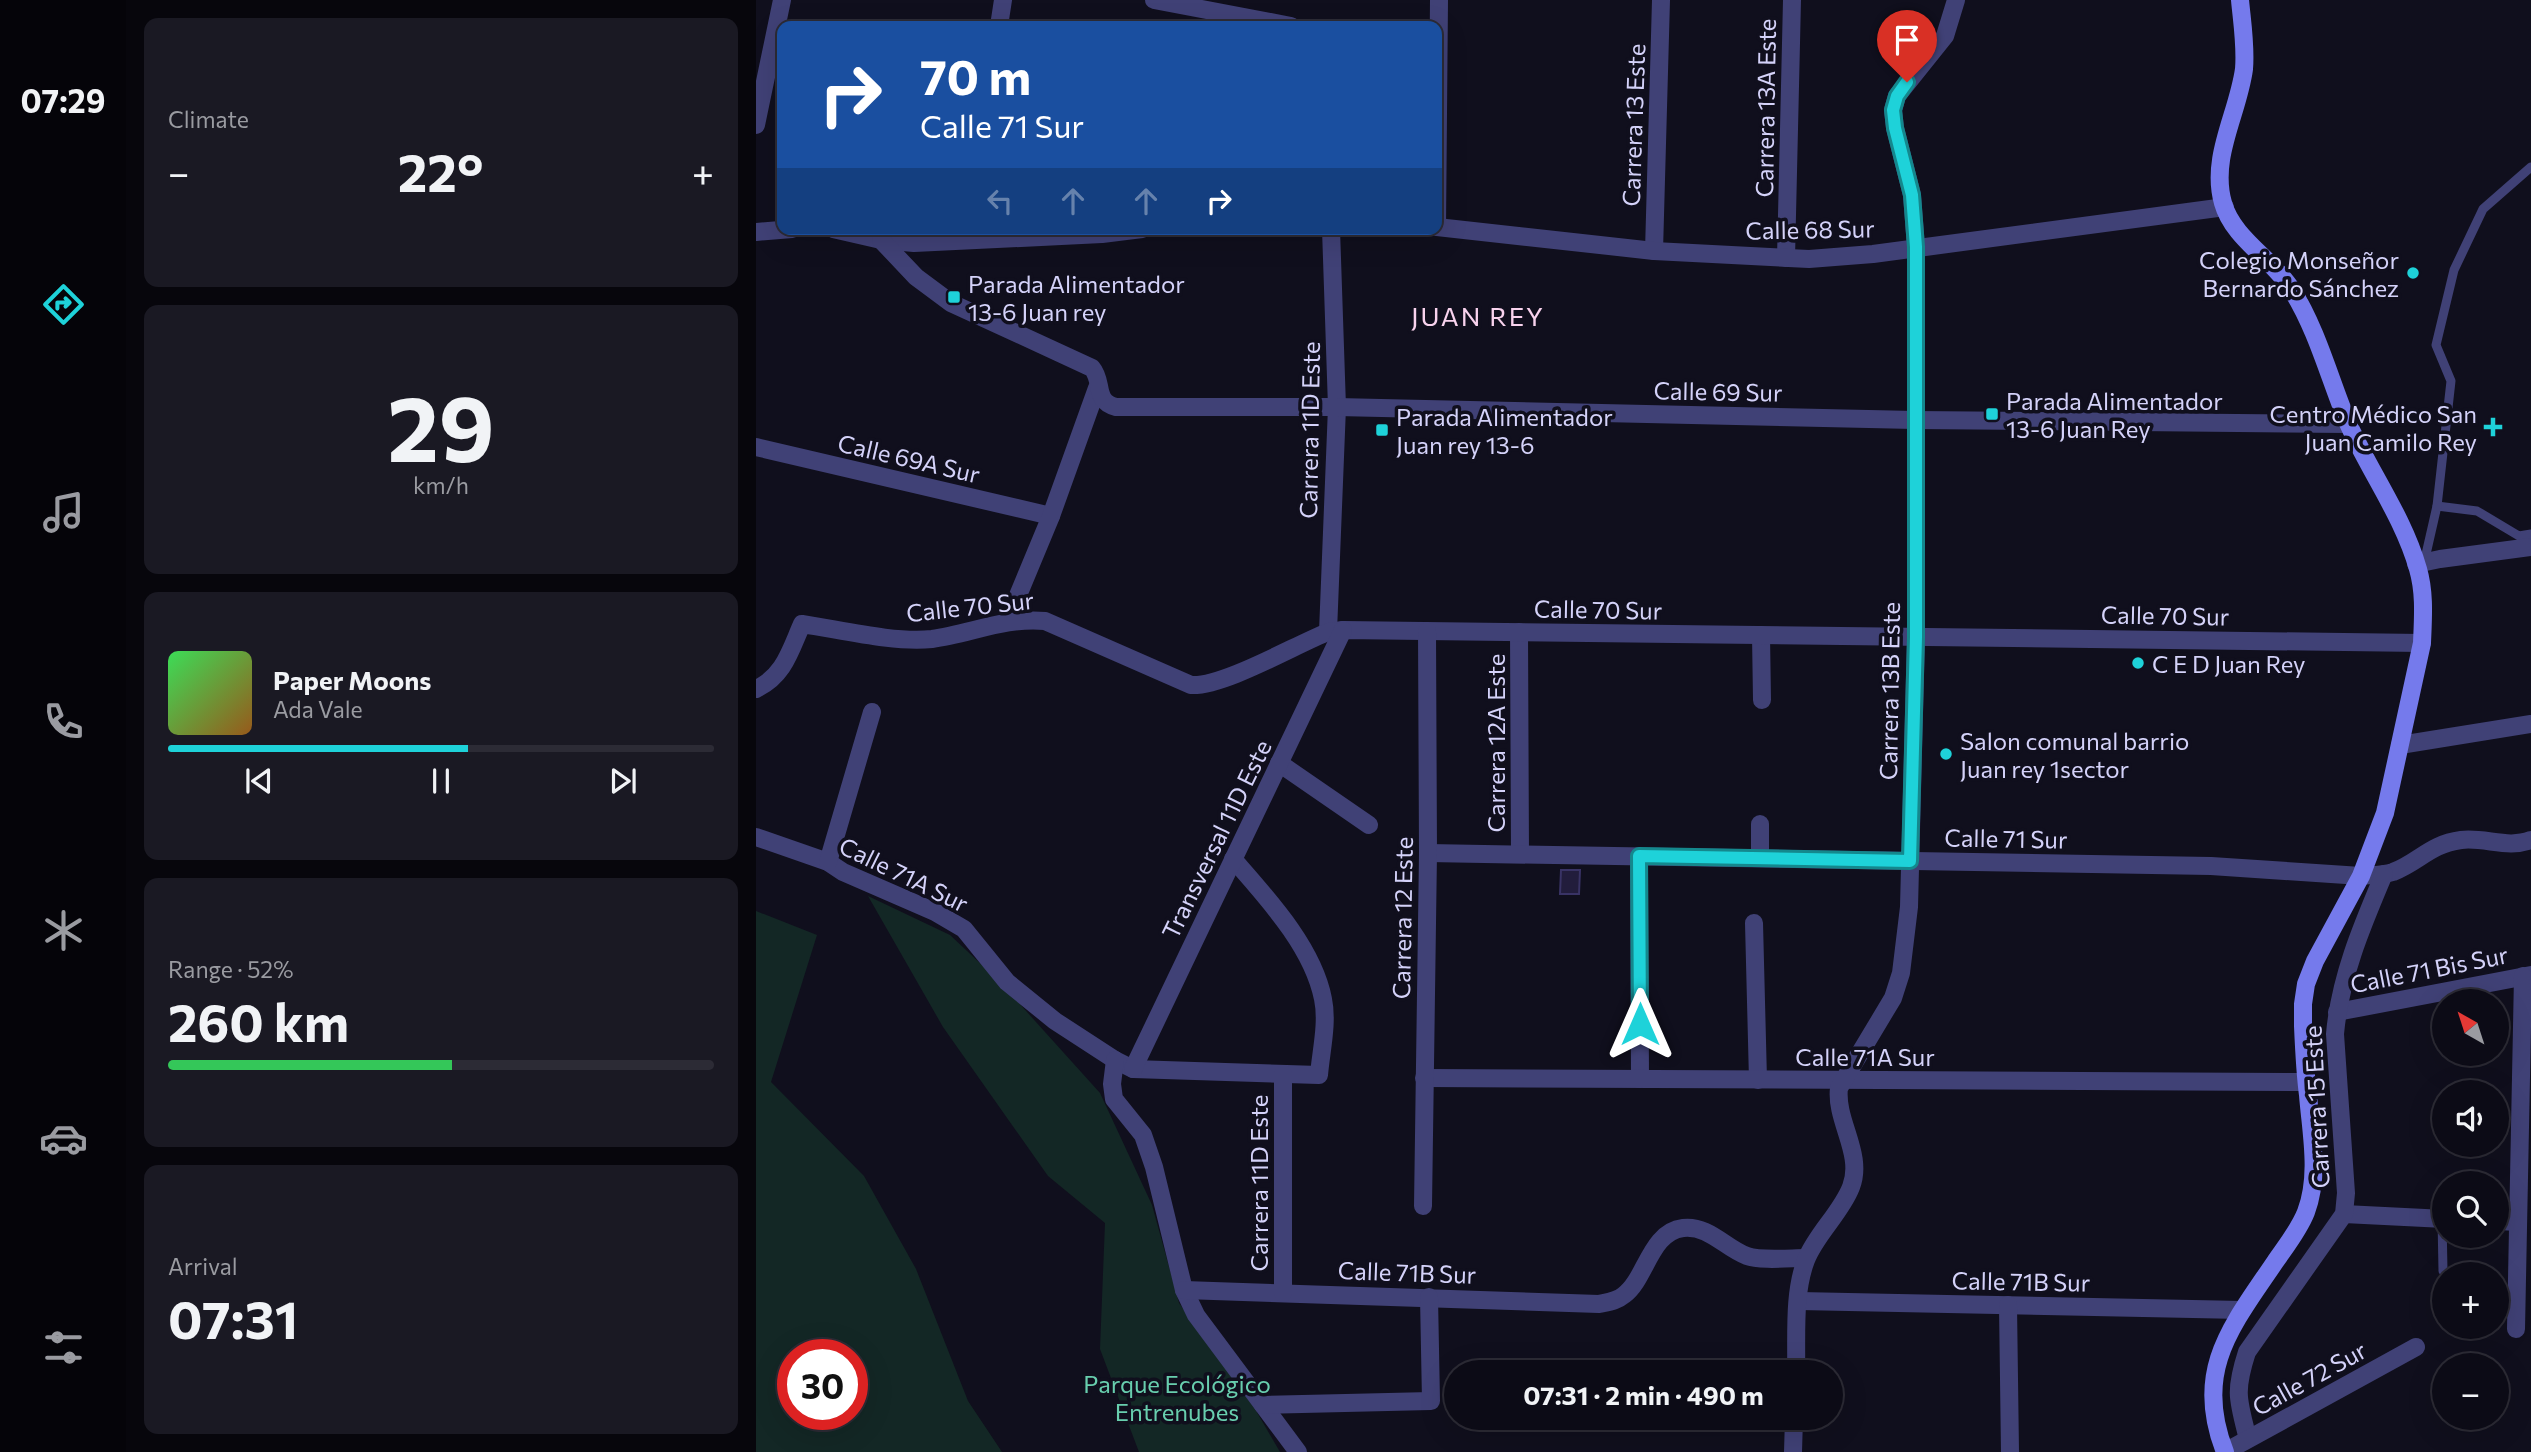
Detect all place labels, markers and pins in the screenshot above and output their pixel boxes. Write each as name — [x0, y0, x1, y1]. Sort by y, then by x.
pin — [1877, 10, 1937, 82]
place label: Colegio Monseñor Bernardo Sánchez — [2199, 245, 2399, 302]
marker: Colegio Monseñor Bernardo Sánchez — [2405, 265, 2421, 281]
place label: Parada Alimentador 13-6 Juan rey — [968, 269, 1185, 326]
marker: Parada Alimentador 13-6 Juan rey — [946, 289, 962, 305]
place label: Parada Alimentador 13-6 Juan Rey — [2006, 386, 2223, 443]
place label: Centro Médico San Juan Camilo Rey — [2269, 399, 2477, 456]
place label: Parada Alimentador Juan rey 13-6 — [1396, 402, 1613, 459]
marker: Parada Alimentador 13-6 Juan Rey — [1984, 406, 2000, 422]
marker: Centro Médico San Juan Camilo Rey — [2483, 417, 2503, 437]
marker: Parada Alimentador Juan rey 13-6 — [1374, 422, 1390, 438]
place label: C E D Juan Rey — [2152, 649, 2306, 678]
marker: C E D Juan Rey — [2130, 655, 2146, 671]
place label: Salon comunal barrio Juan rey 1sector — [1960, 726, 2189, 783]
marker: Salon comunal barrio Juan rey 1sector — [1938, 746, 1954, 762]

